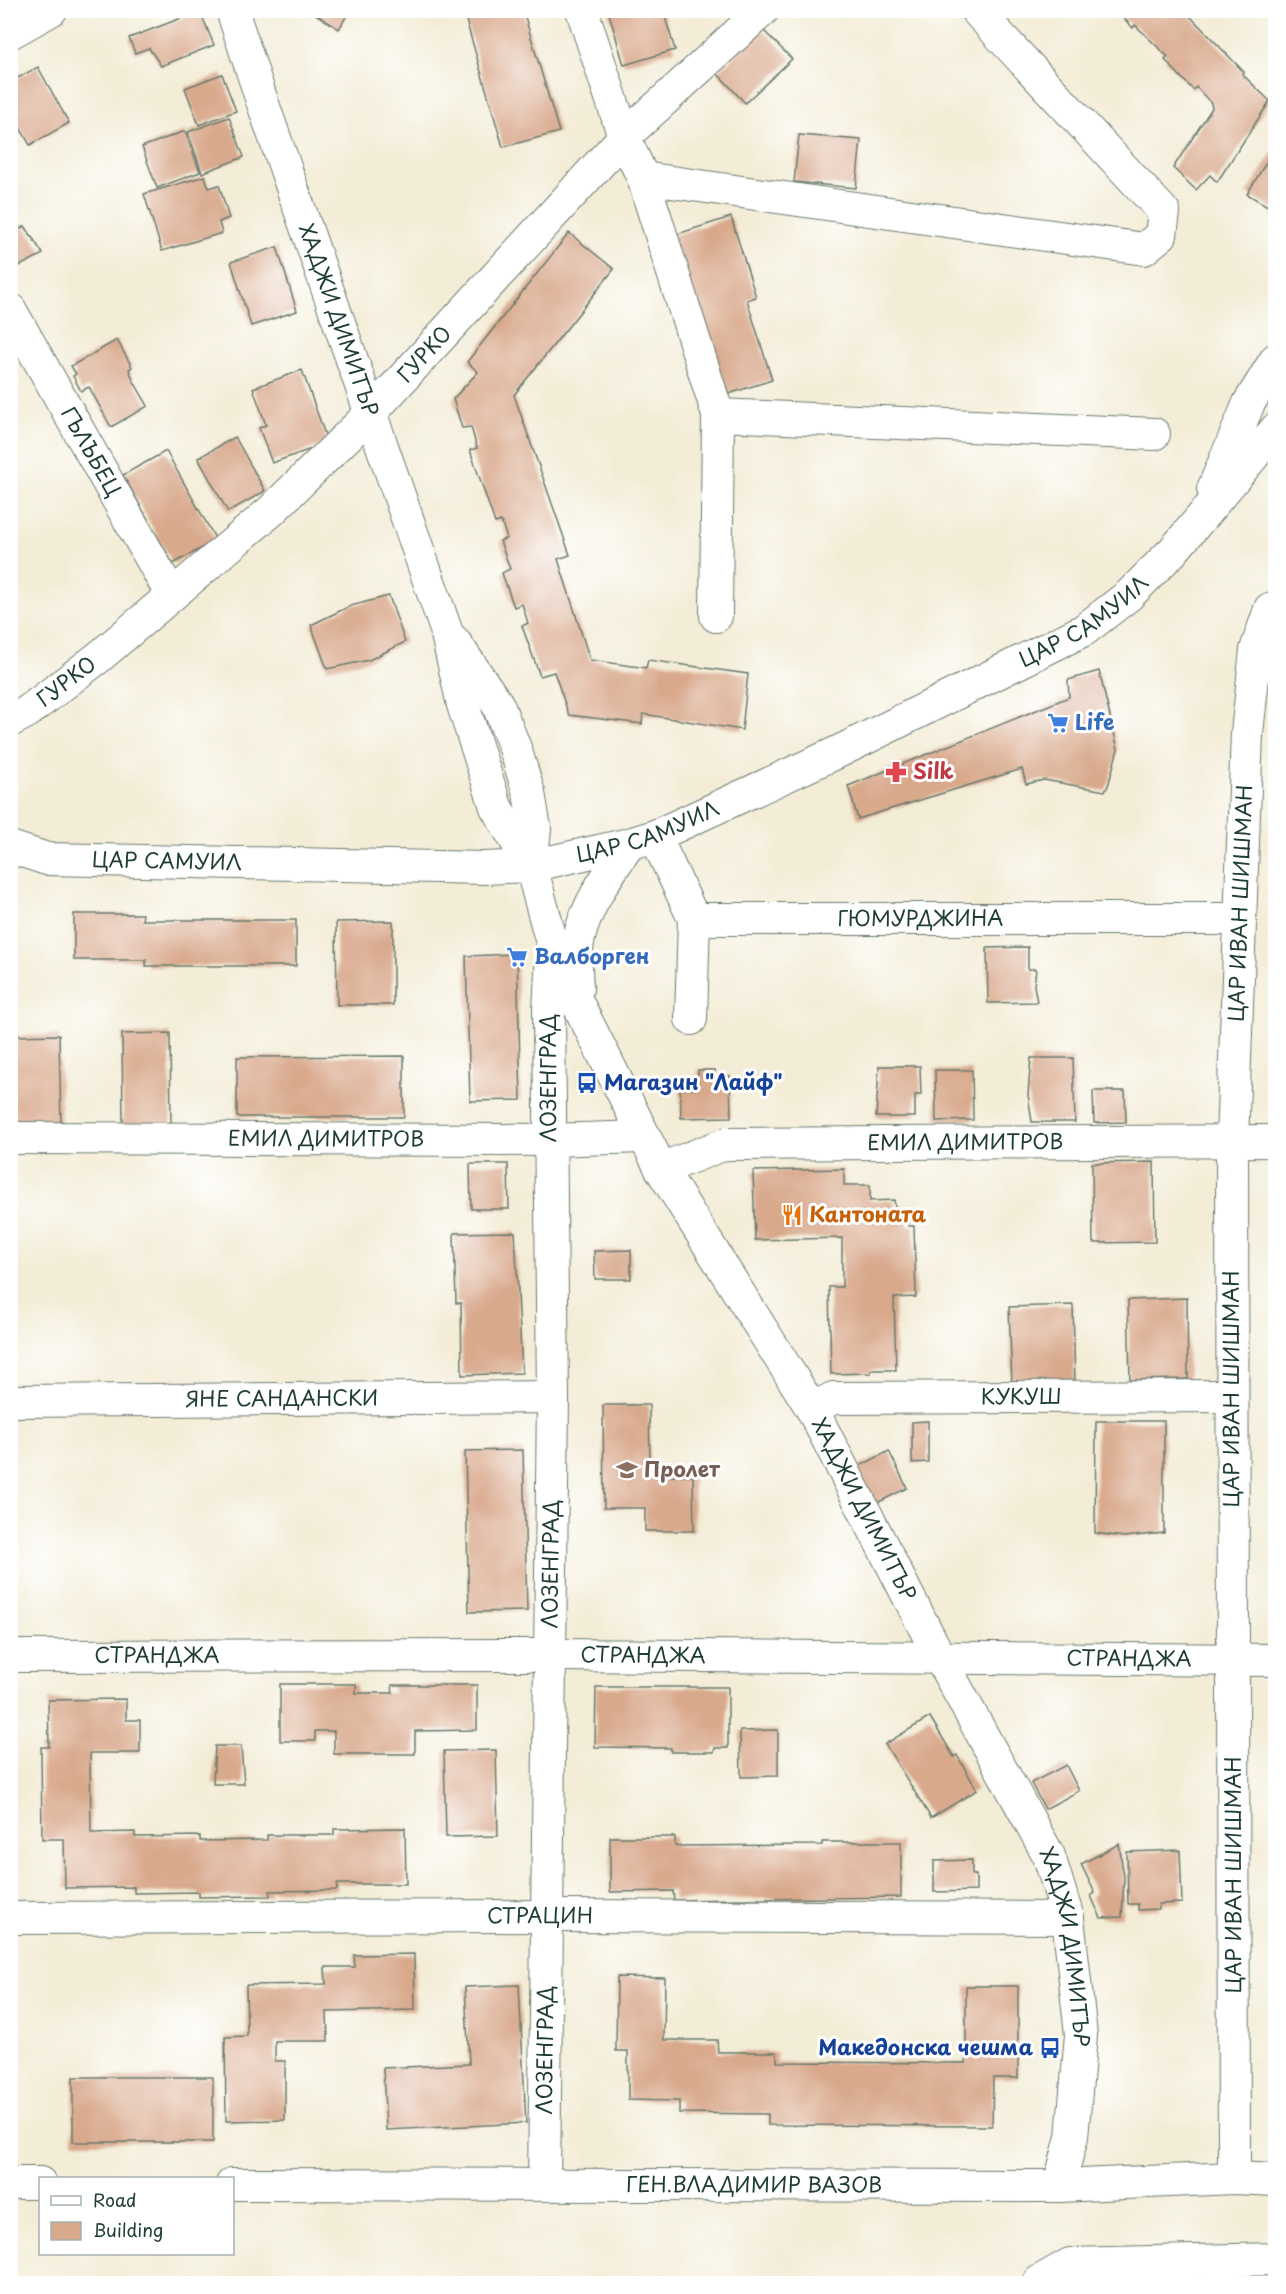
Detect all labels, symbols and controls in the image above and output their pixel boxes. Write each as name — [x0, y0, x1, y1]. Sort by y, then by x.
street label: ХАДЖИ ДИМИТЪР — [292, 219, 388, 420]
street label: ГУРКО — [389, 317, 458, 389]
street label: ГЪЛЪБЕЦ — [54, 400, 131, 502]
street label: ЦАР САМУИЛ — [1013, 566, 1155, 674]
street label: ГУРКО — [29, 647, 102, 713]
place label: Life — [1075, 705, 1114, 737]
supermarket icon: Life — [1046, 711, 1070, 735]
place label: Silk — [913, 754, 954, 786]
pharmacy icon: Silk — [884, 760, 908, 784]
street label: ЦАР ИВАН ШИШМАН — [1218, 784, 1259, 1022]
street label: ЦАР САМУИЛ — [573, 791, 724, 869]
street label: ЦАР САМУИЛ — [92, 842, 243, 877]
street label: ГЮМУРДЖИНА — [837, 901, 1003, 933]
place label: Валборген — [534, 939, 649, 971]
supermarket icon: Валборген — [505, 945, 529, 969]
street label: ЛОЗЕНГРАД — [531, 1014, 563, 1142]
place label: Магазин "Лайф" — [604, 1065, 783, 1097]
bus stop icon: Магазин "Лайф" — [575, 1071, 599, 1095]
street label: ЕМИЛ ДИМИТРОВ — [228, 1121, 424, 1154]
street label: ЕМИЛ ДИМИТРОВ — [867, 1124, 1063, 1157]
place label: Кантоната — [809, 1197, 927, 1229]
restaurant icon: Кантоната — [780, 1203, 804, 1227]
street label: ЦАР ИВАН ШИШМАН — [1214, 1270, 1246, 1508]
street label: КУКУШ — [981, 1379, 1062, 1411]
street label: ЯНЕ САНДАНСКИ — [185, 1380, 378, 1414]
street label: ХАДЖИ ДИМИТЪР — [805, 1412, 926, 1606]
place label: Пролет — [644, 1452, 721, 1484]
school or university icon: Пролет — [615, 1458, 639, 1482]
street label: ЛОЗЕНГРАД — [532, 1499, 566, 1629]
street label: СТРАНДЖА — [580, 1637, 706, 1670]
street label: СТРАНДЖА — [94, 1638, 220, 1670]
street label: СТРАНДЖА — [1066, 1641, 1192, 1673]
street label: ЦАР ИВАН ШИШМАН — [1216, 1756, 1248, 1994]
street label: ХАДЖИ ДИМИТЪР — [1033, 1840, 1099, 2048]
street label: СТРАЦИН — [487, 1898, 593, 1930]
street label: ЛОЗЕНГРАД — [527, 1985, 560, 2115]
place label: Македонска чешма — [818, 2030, 1033, 2062]
bus stop icon: Македонска чешма — [1038, 2036, 1062, 2060]
street label: ГЕН.ВЛАДИМИР ВАЗОВ — [626, 2167, 882, 2200]
legend — [39, 2177, 234, 2255]
text: Road — [93, 2186, 137, 2213]
text: Building — [93, 2216, 163, 2243]

